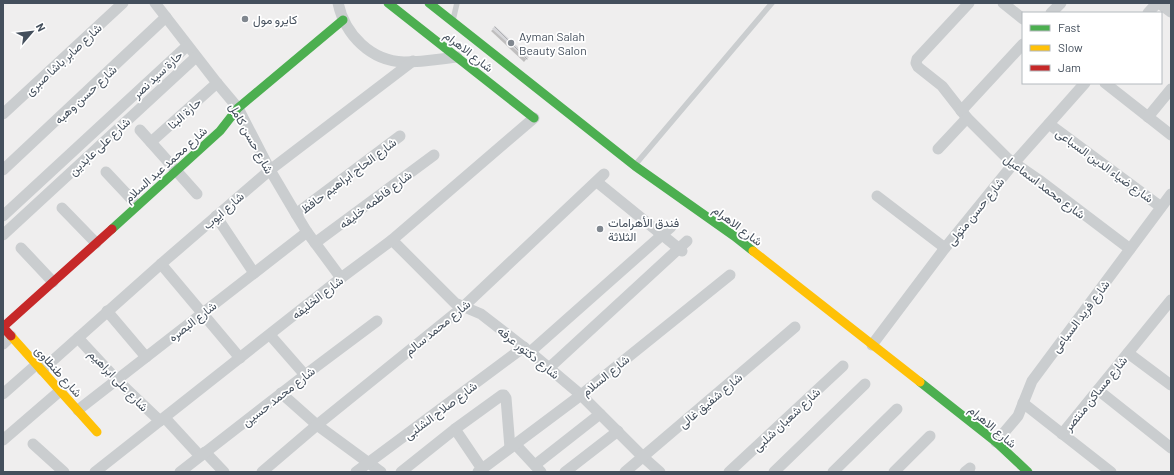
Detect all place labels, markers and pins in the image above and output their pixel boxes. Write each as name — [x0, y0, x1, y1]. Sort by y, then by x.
place label: كايرو مول — [253, 12, 297, 28]
marker: كايرو مول — [240, 14, 250, 24]
place label: Ayman Salah Beauty Salon — [519, 29, 587, 57]
marker: Ayman Salah Beauty Salon — [506, 38, 516, 48]
place label: فندق الأهرامات الثلاثة — [608, 215, 679, 243]
marker: فندق الأهرامات الثلاثة — [595, 224, 605, 234]

